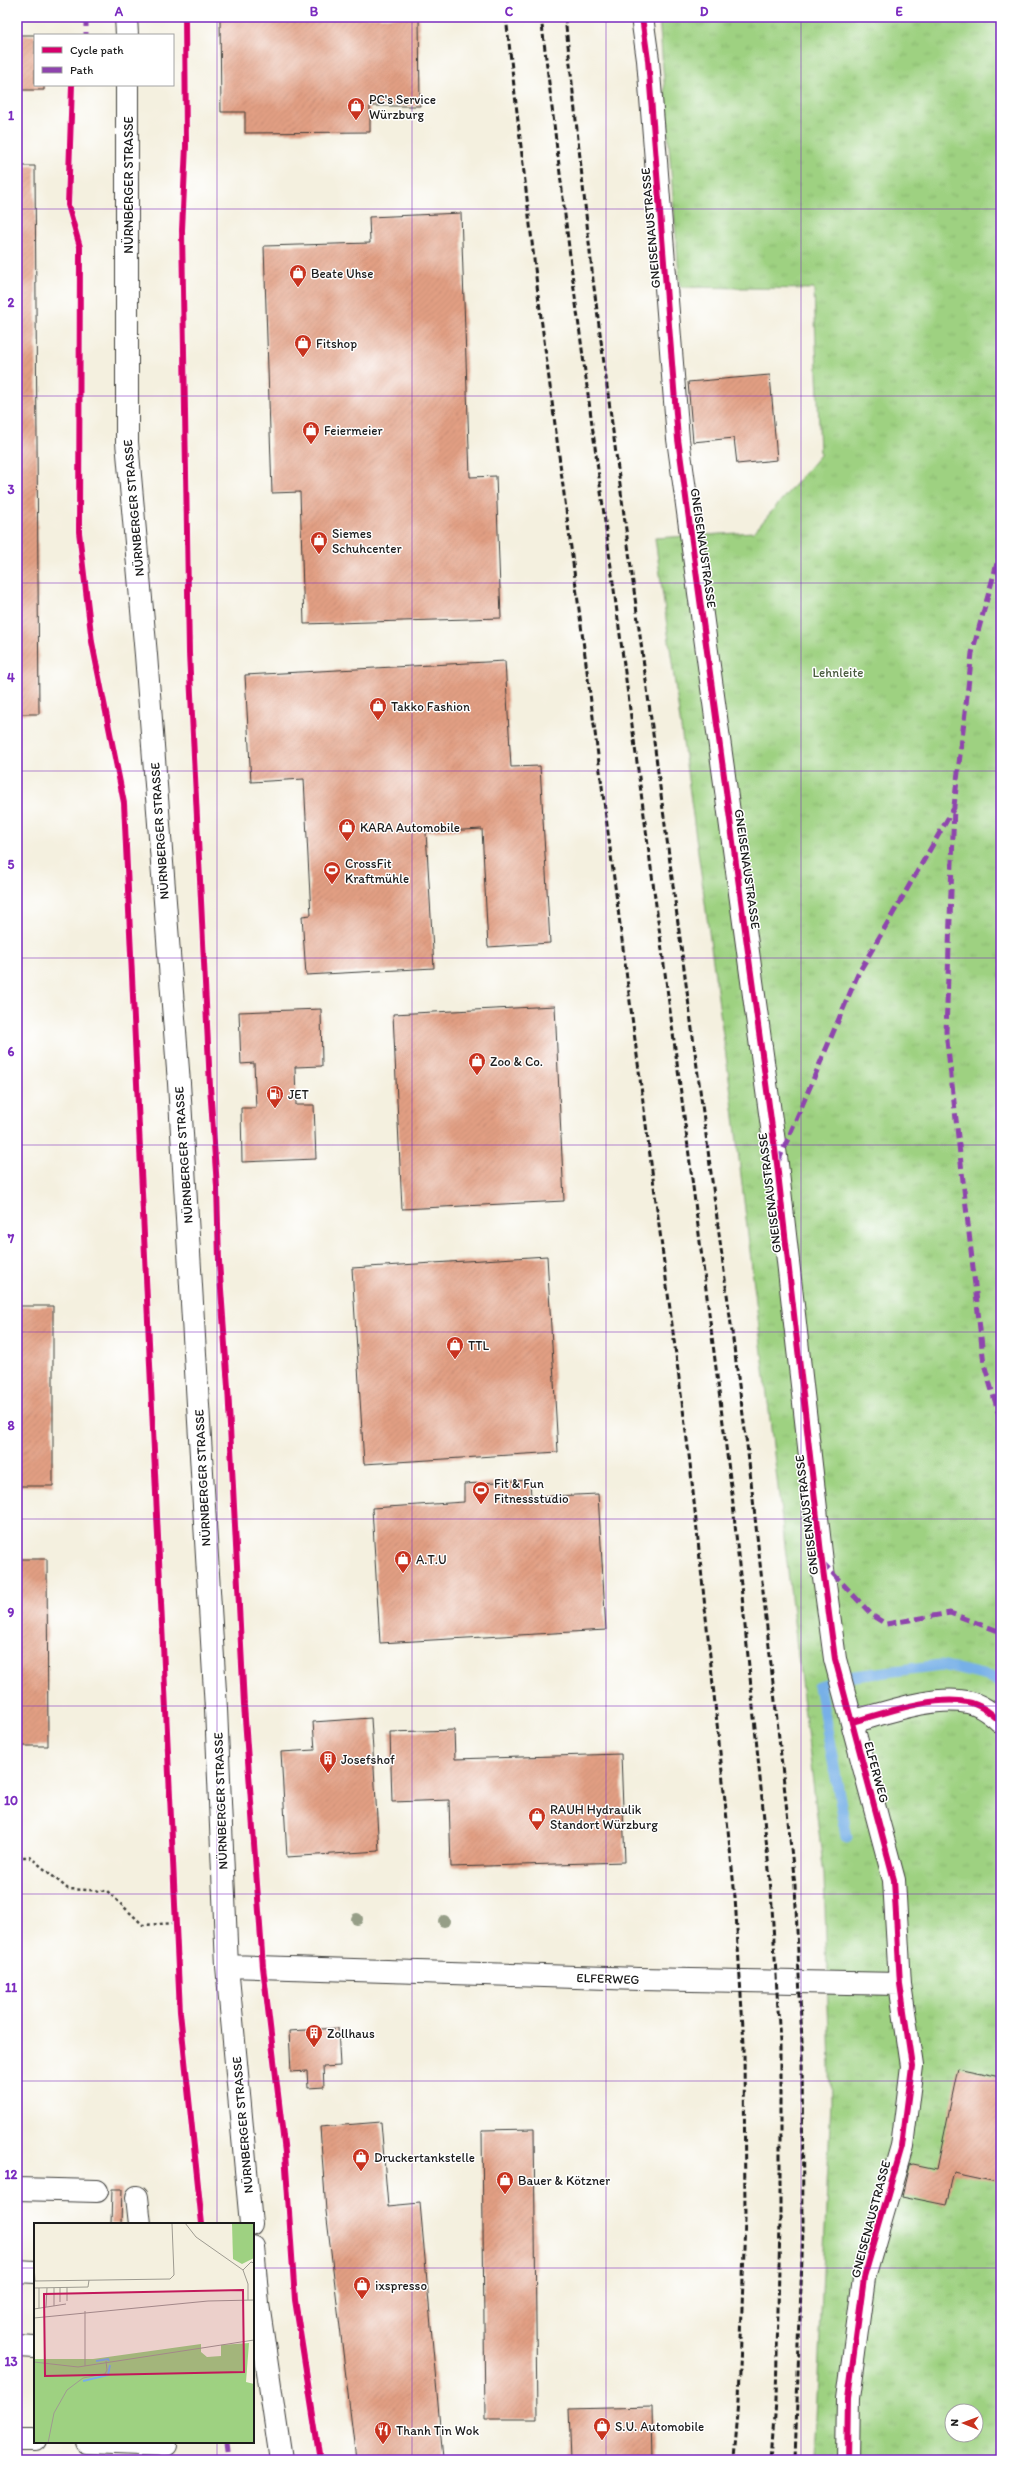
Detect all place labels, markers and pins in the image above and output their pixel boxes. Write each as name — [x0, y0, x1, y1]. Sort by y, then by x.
place label: PC's Service Würzburg — [369, 92, 436, 122]
shop icon: PC's Service Würzburg — [346, 96, 366, 121]
shop icon: Beate Uhse — [288, 263, 308, 288]
place label: Beate Uhse — [311, 266, 373, 281]
shop icon: Fitshop — [293, 333, 313, 358]
place label: Fitshop — [316, 336, 357, 351]
shop icon: Feiermeier — [301, 420, 321, 445]
place label: Feiermeier — [324, 423, 383, 438]
place label: Siemes Schuhcenter — [332, 526, 403, 556]
shop icon: Siemes Schuhcenter — [309, 530, 329, 555]
shop icon: Takko Fashion — [368, 696, 388, 721]
place label: Takko Fashion — [391, 699, 470, 714]
shop icon: KARA Automobile — [337, 817, 357, 842]
place label: KARA Automobile — [360, 820, 460, 835]
place label: CrossFit Kraftmühle — [345, 856, 409, 886]
sports icon: CrossFit Kraftmühle — [322, 860, 342, 885]
shop icon: Zoo & Co. — [467, 1051, 487, 1076]
place label: Zoo & Co. — [490, 1054, 543, 1069]
fuel station icon: JET — [265, 1084, 285, 1109]
place label: JET — [288, 1087, 310, 1102]
shop icon: TTL — [445, 1335, 465, 1360]
place label: TTL — [468, 1338, 490, 1353]
place label: Fit & Fun Fitnessstudio — [494, 1476, 569, 1506]
sports icon: Fit & Fun Fitnessstudio — [471, 1480, 491, 1505]
shop icon: A.T.U — [393, 1549, 413, 1574]
place label: A.T.U — [416, 1552, 447, 1567]
building icon: Josefshof — [318, 1749, 338, 1774]
place label: Josefshof — [341, 1752, 395, 1767]
place label: RAUH Hydraulik Standort Würzburg — [550, 1802, 658, 1832]
shop icon: RAUH Hydraulik Standort Würzburg — [527, 1806, 547, 1831]
building icon: Zollhaus — [304, 2023, 324, 2048]
place label: Zollhaus — [327, 2026, 375, 2041]
shop icon: Druckertankstelle — [351, 2147, 371, 2172]
place label: Druckertankstelle — [374, 2150, 475, 2165]
shop icon: Bauer & Kötzner — [495, 2170, 515, 2195]
place label: Bauer & Kötzner — [518, 2173, 610, 2188]
shop icon: ixspresso — [352, 2275, 372, 2300]
place label: ixspresso — [375, 2278, 427, 2293]
shop icon: S.U. Automobile — [592, 2416, 612, 2441]
place label: S.U. Automobile — [615, 2419, 704, 2434]
restaurant icon: Thanh Tin Wok — [373, 2420, 393, 2445]
place label: Thanh Tin Wok — [396, 2423, 479, 2438]

